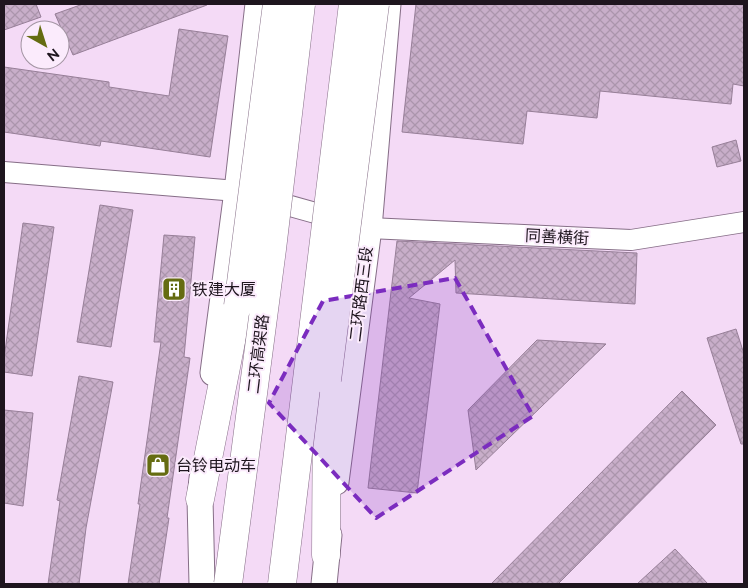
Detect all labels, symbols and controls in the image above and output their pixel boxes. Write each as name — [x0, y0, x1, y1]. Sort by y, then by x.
north arrow — [20, 20, 70, 70]
text: N — [44, 46, 62, 65]
street label: 同善横街 — [525, 226, 589, 248]
street label: 二环路西三段 — [346, 245, 376, 343]
building icon: 铁建大厦 — [161, 276, 187, 302]
place label: 铁建大厦 — [192, 280, 256, 299]
street label: 二环高架路 — [244, 313, 272, 395]
shop icon: 台铃电动车 — [145, 452, 171, 478]
place label: 台铃电动车 — [176, 456, 256, 475]

